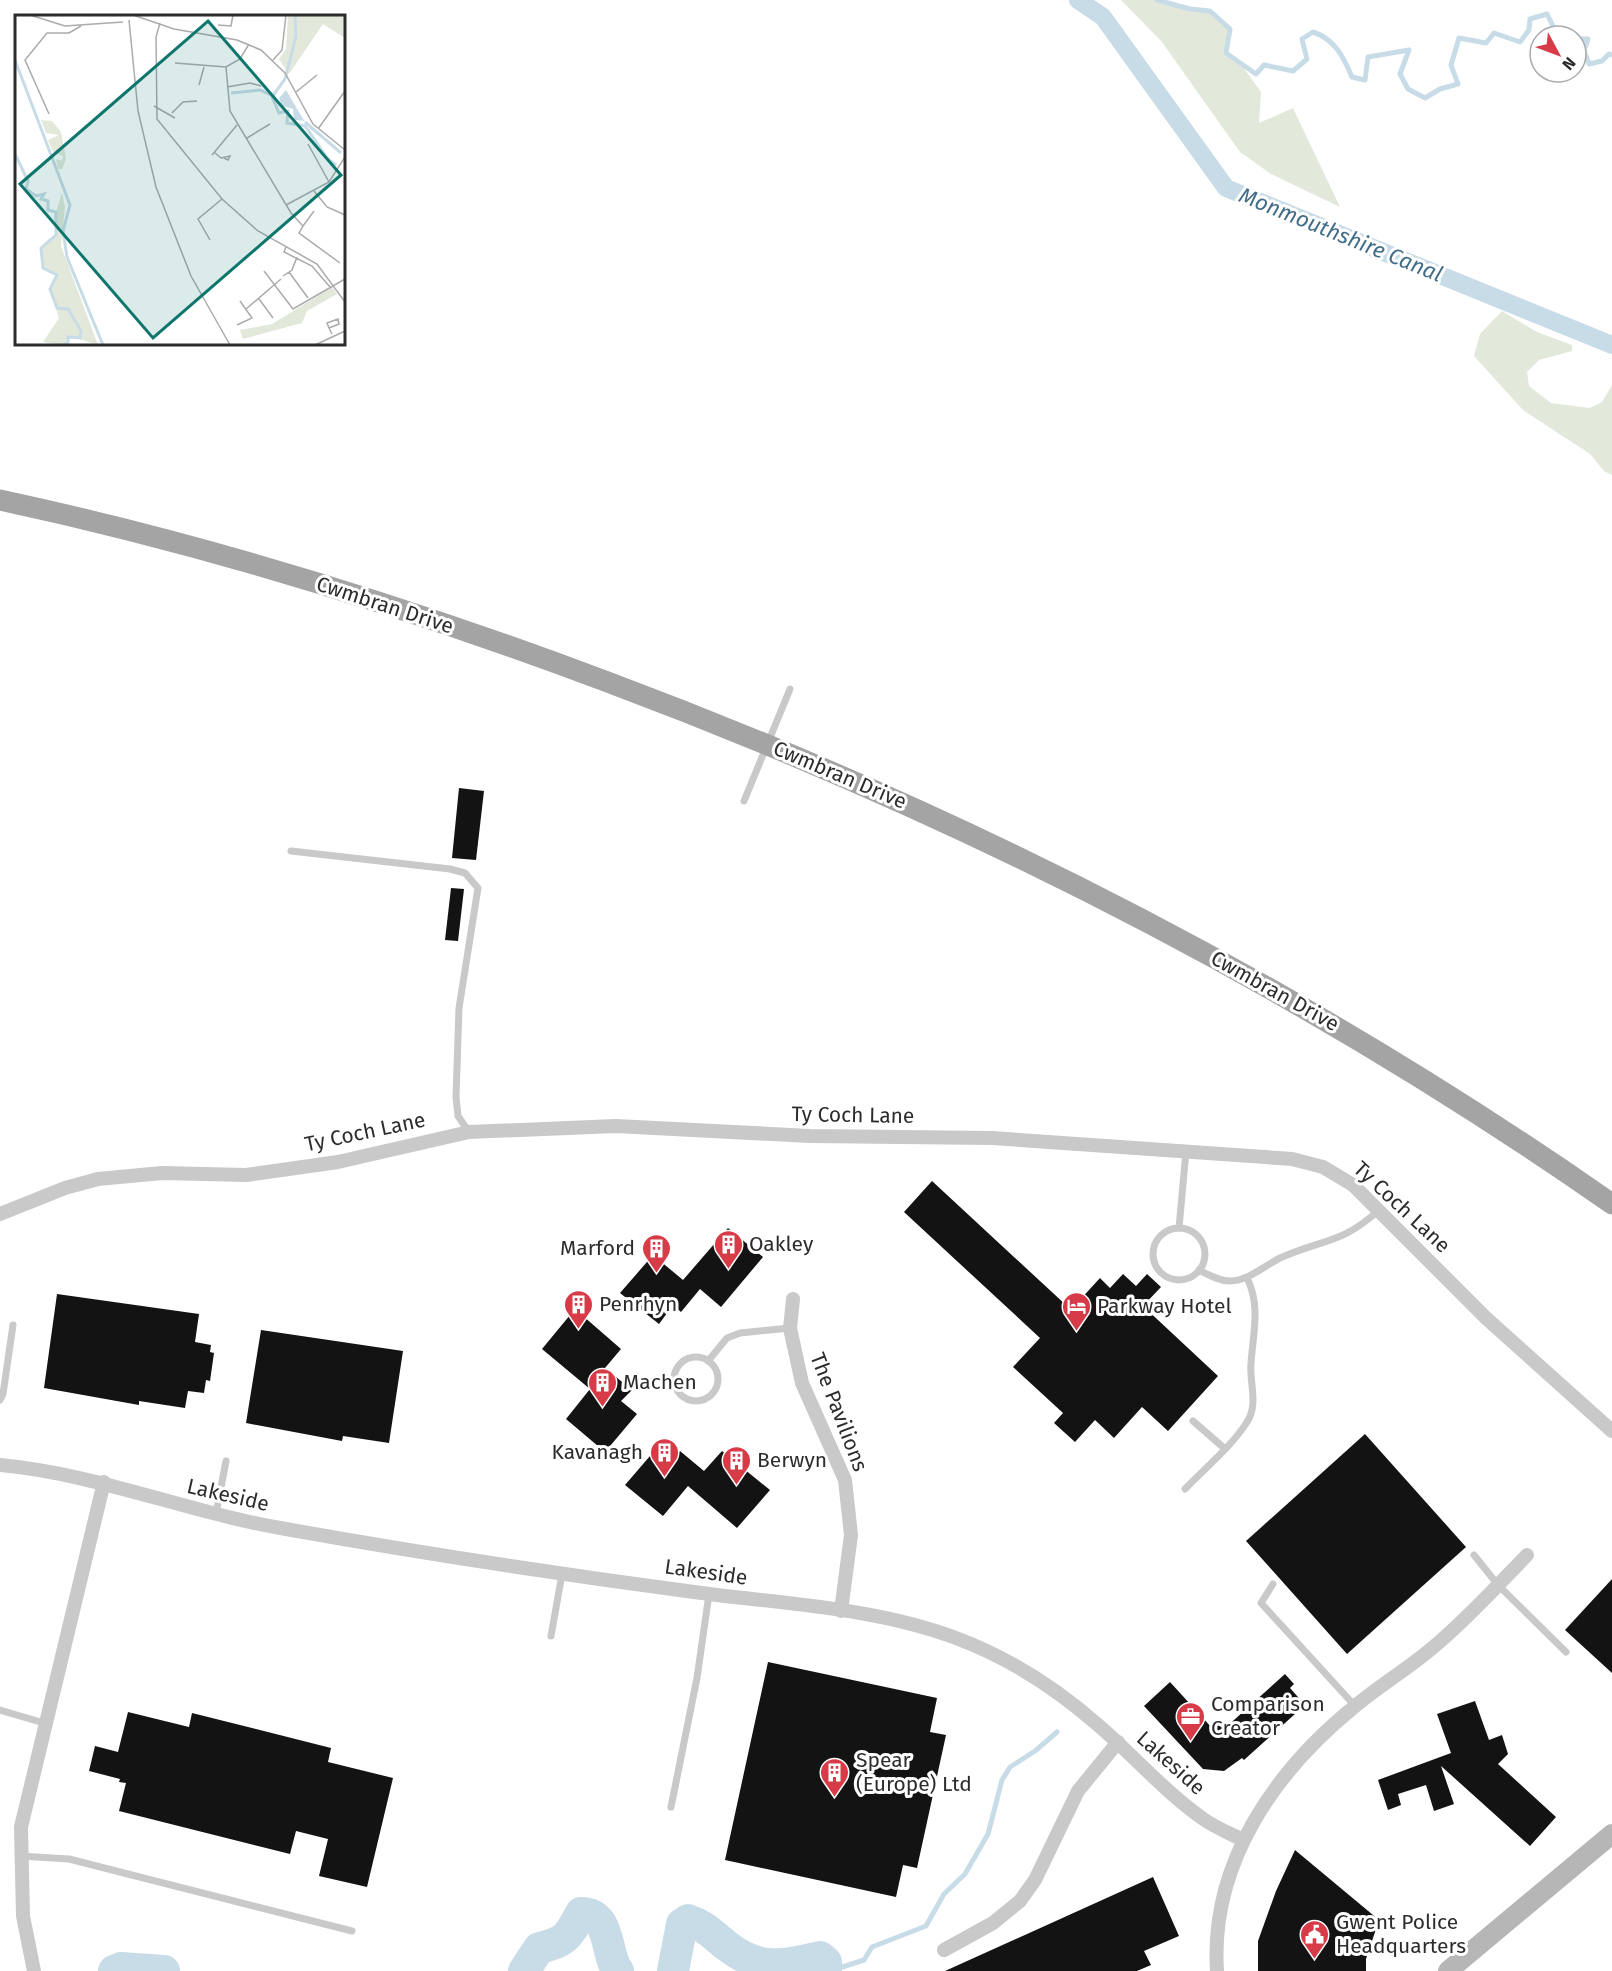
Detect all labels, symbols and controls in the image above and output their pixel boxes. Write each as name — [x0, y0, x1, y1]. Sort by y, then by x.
inset map — [15, 15, 345, 345]
north arrow — [1528, 24, 1588, 84]
text: N — [1558, 53, 1580, 74]
water label: Monmouthshire Canal — [1235, 181, 1446, 288]
street label: Cwmbran Drive — [313, 571, 457, 639]
street label: Cwmbran Drive — [769, 735, 911, 815]
street label: Cwmbran Drive — [1206, 945, 1344, 1037]
street label: Ty Coch Lane — [791, 1101, 915, 1129]
street label: Ty Coch Lane — [302, 1107, 428, 1157]
street label: Ty Coch Lane — [1348, 1156, 1456, 1258]
building icon: Oakley — [712, 1228, 744, 1270]
place label: Oakley — [749, 1231, 814, 1257]
building icon: Marford — [640, 1232, 672, 1274]
place label: Marford — [560, 1235, 635, 1261]
building icon: Penrhyn — [562, 1288, 594, 1330]
hotel icon: Parkway Hotel — [1060, 1290, 1092, 1332]
place label: Penrhyn — [599, 1291, 677, 1317]
place label: Parkway Hotel — [1097, 1293, 1232, 1319]
street label: The Pavilions — [804, 1349, 874, 1475]
building icon: Machen — [586, 1366, 618, 1408]
place label: Machen — [623, 1369, 697, 1395]
building icon: Kavanagh — [648, 1436, 680, 1478]
place label: Kavanagh — [552, 1439, 643, 1465]
building icon: Berwyn — [720, 1444, 752, 1486]
place label: Berwyn — [757, 1447, 827, 1473]
street label: Lakeside — [184, 1473, 272, 1517]
street label: Lakeside — [663, 1553, 749, 1591]
place label: Comparison Creator — [1211, 1691, 1325, 1741]
office icon: Comparison Creator — [1174, 1700, 1206, 1742]
street label: Lakeside — [1131, 1725, 1211, 1801]
place label: Spear (Europe) Ltd — [856, 1747, 972, 1797]
building icon: Spear (Europe) Ltd — [819, 1756, 851, 1798]
place label: Gwent Police Headquarters — [1336, 1909, 1466, 1959]
public building icon: Gwent Police Headquarters — [1299, 1918, 1331, 1960]

